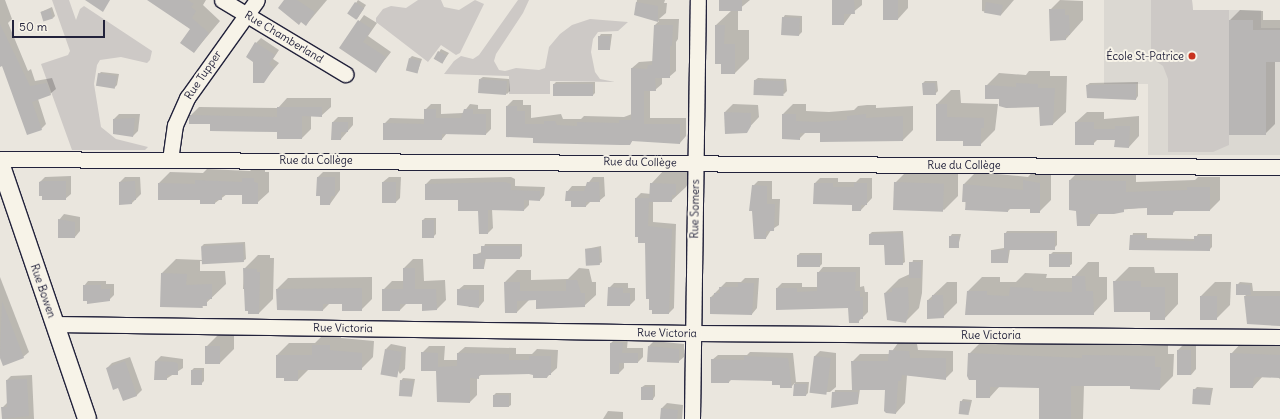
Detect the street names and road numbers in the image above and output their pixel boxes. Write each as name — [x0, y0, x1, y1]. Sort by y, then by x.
street label: Rue Chamberland — [242, 8, 326, 66]
street label: Rue Tupper — [182, 48, 224, 102]
street label: Rue du Collège — [279, 153, 353, 167]
street label: Rue du Collège — [603, 155, 677, 169]
street label: Rue du Collège — [927, 158, 1001, 172]
street label: Rue Somers — [688, 179, 702, 239]
street label: Rue Bowen — [28, 262, 58, 320]
street label: Rue Victoria — [313, 321, 373, 335]
street label: Rue Victoria — [637, 326, 697, 340]
street label: Rue Victoria — [961, 328, 1021, 342]

